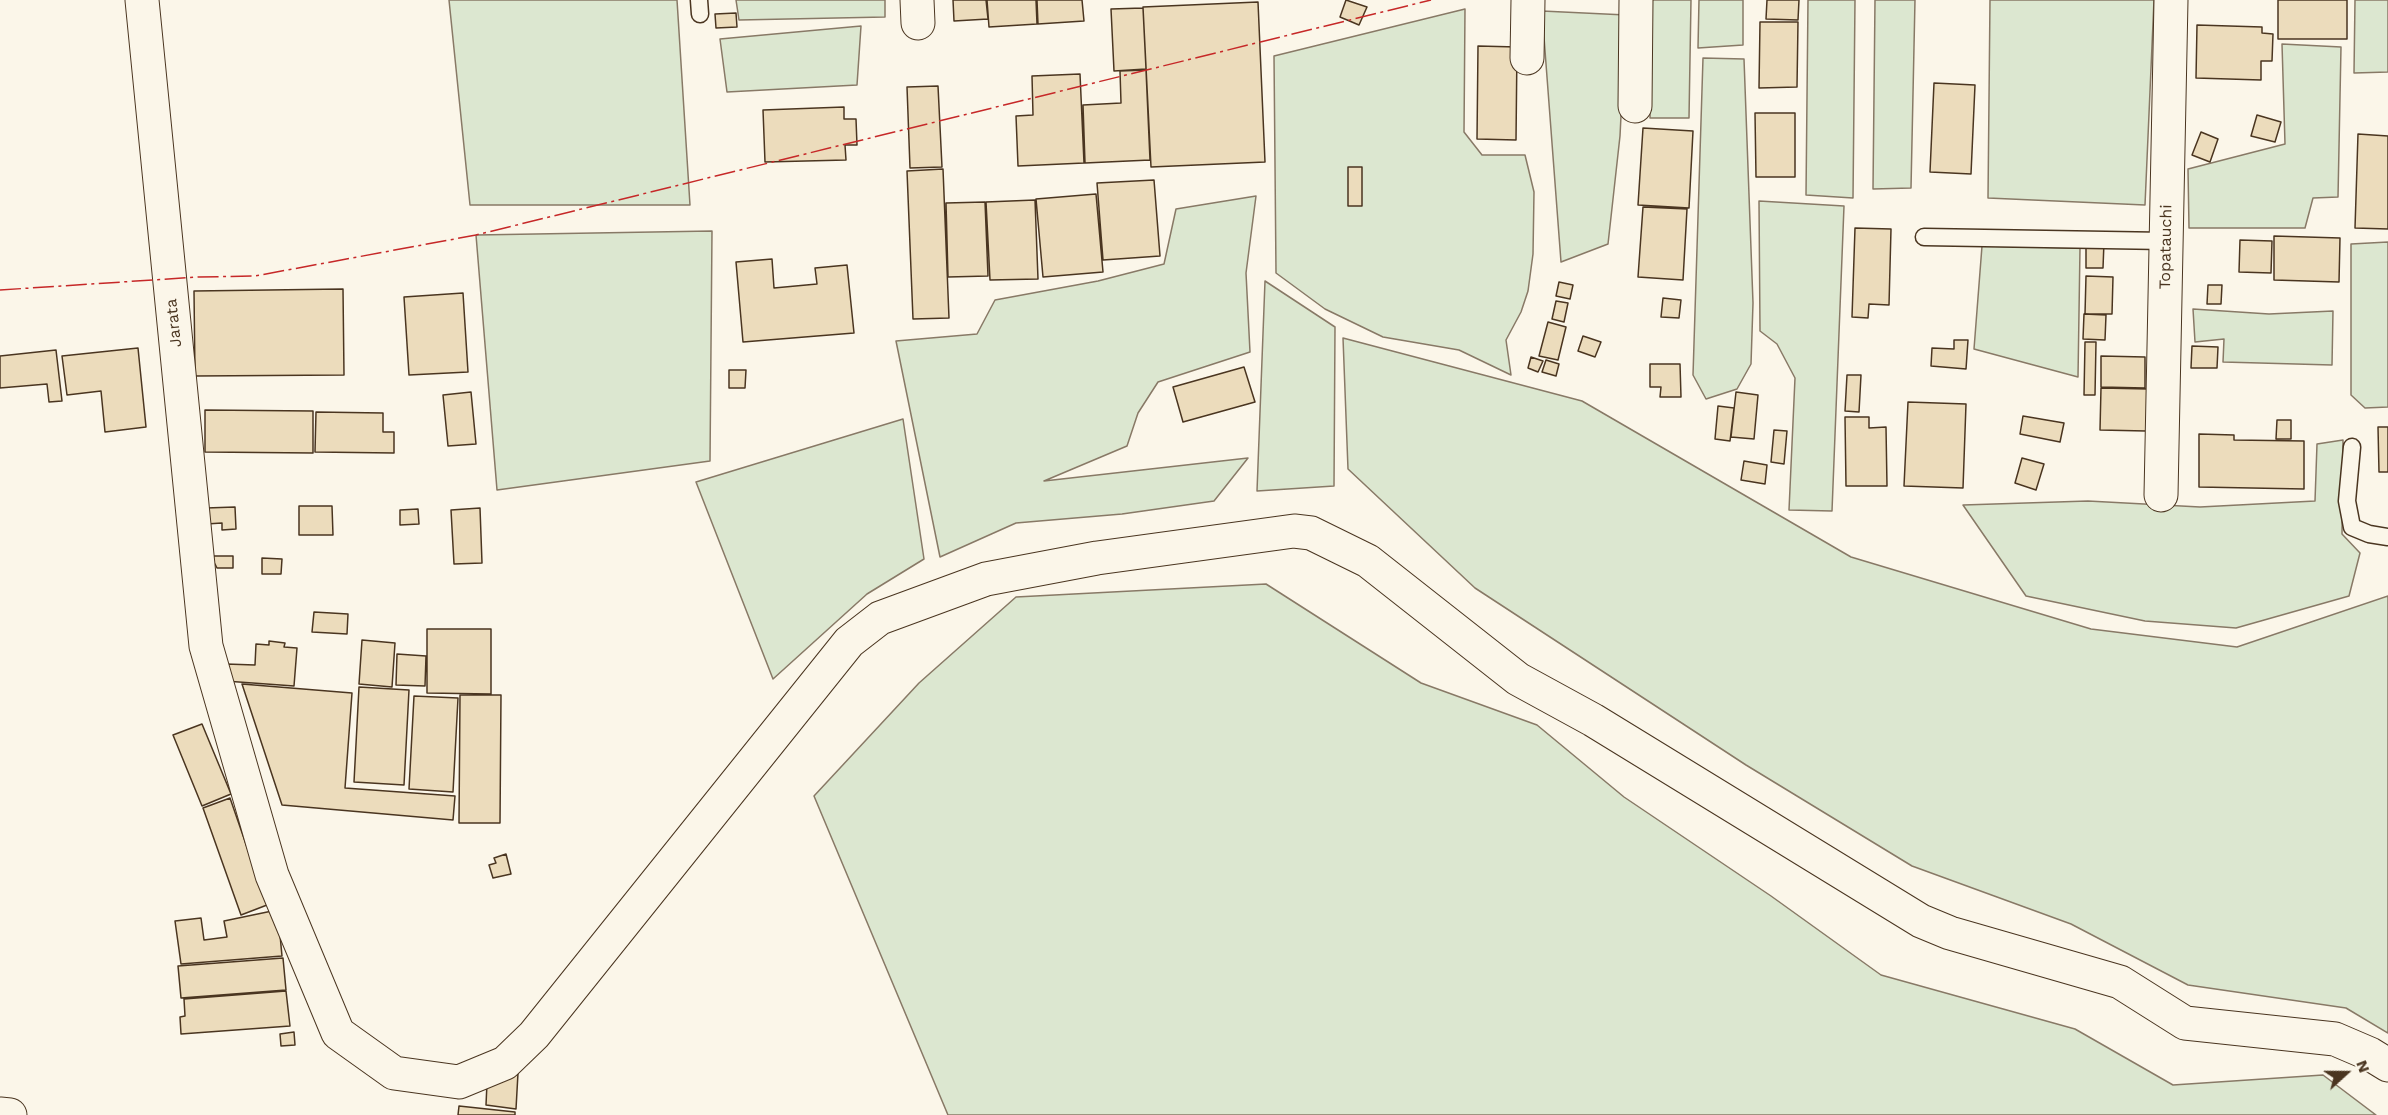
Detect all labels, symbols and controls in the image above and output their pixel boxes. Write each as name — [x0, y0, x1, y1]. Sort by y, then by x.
street label: Topatauchi — [2156, 204, 2176, 290]
street label: Jarata — [162, 298, 186, 348]
north arrow — [2316, 1043, 2376, 1103]
text: N — [2352, 1057, 2374, 1075]

